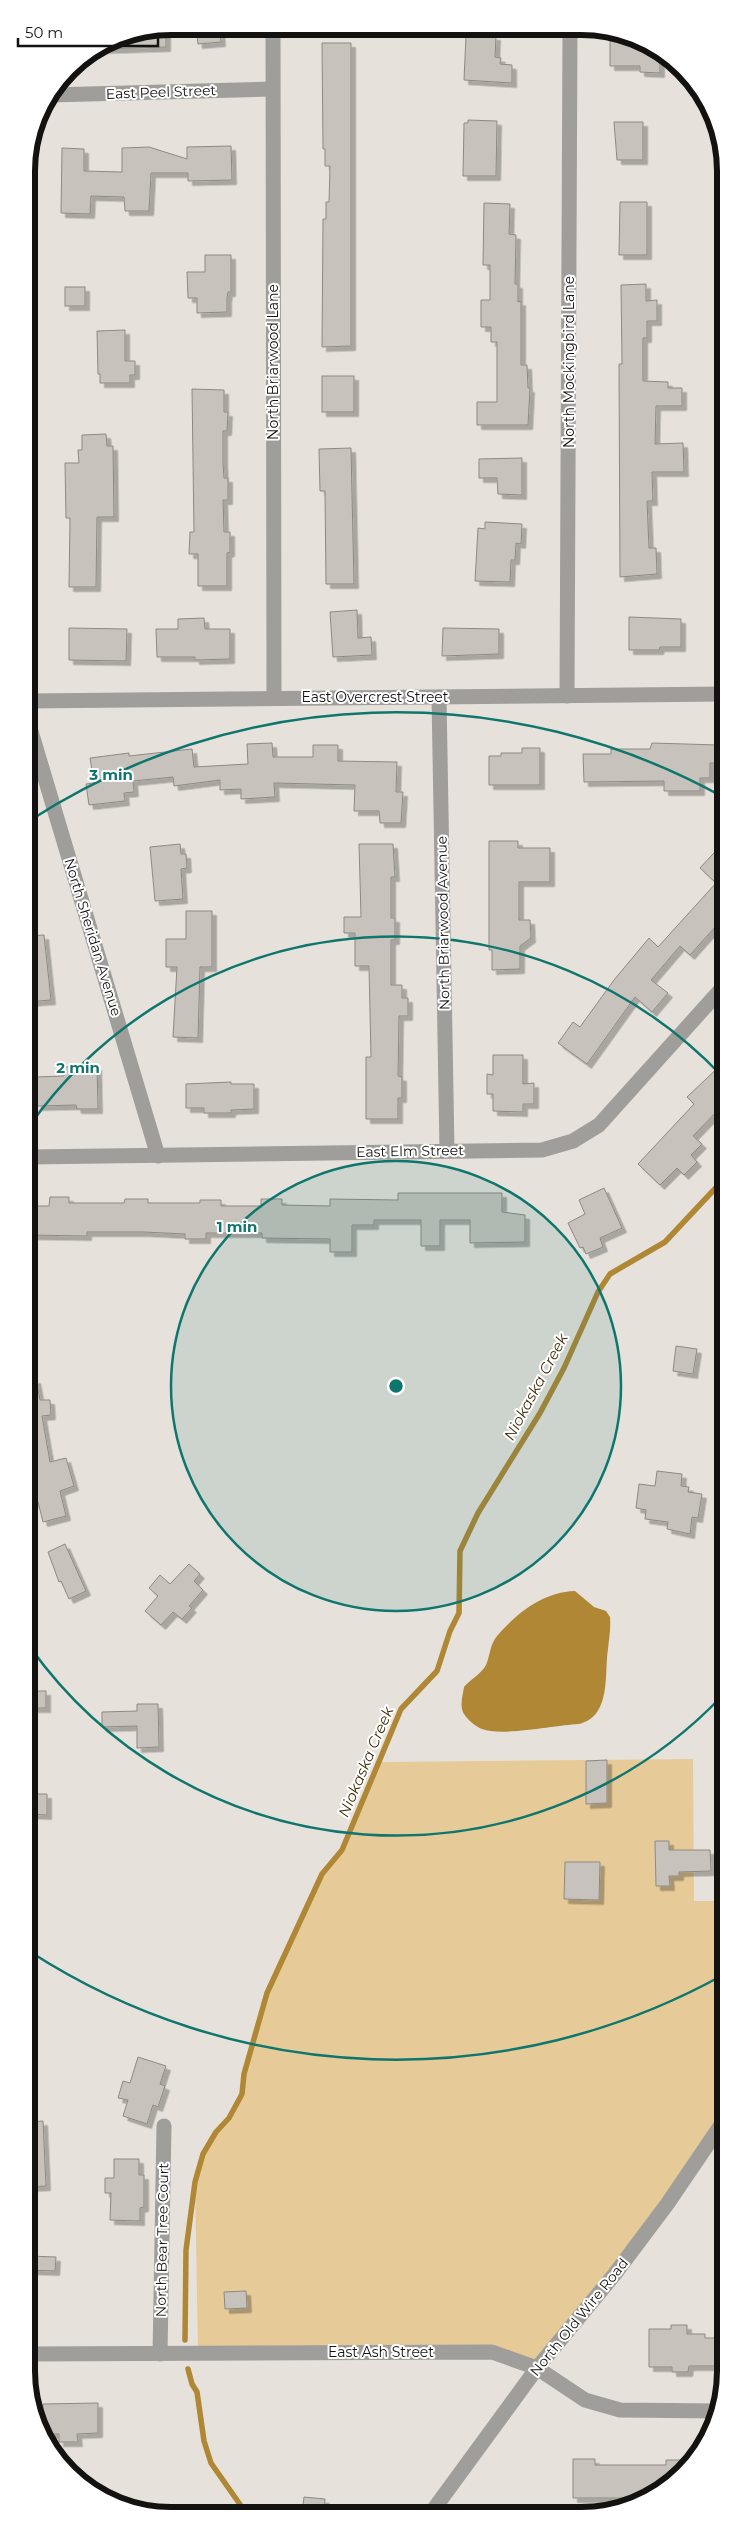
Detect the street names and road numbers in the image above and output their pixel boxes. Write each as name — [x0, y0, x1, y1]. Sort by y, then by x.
street label: East Peel Street — [106, 81, 217, 103]
street label: North Mockingbird Lane — [560, 276, 578, 448]
street label: North Briarwood Lane — [264, 284, 282, 440]
street label: East Overcrest Street — [301, 688, 449, 706]
street label: North Briarwood Avenue — [432, 836, 454, 1010]
street label: North Sheridan Avenue — [60, 856, 126, 1018]
street label: East Elm Street — [356, 1141, 464, 1161]
street label: North Bear Tree Court — [152, 2162, 172, 2317]
street label: North Old Wire Road — [526, 2254, 632, 2380]
street label: East Ash Street — [328, 2343, 434, 2361]

